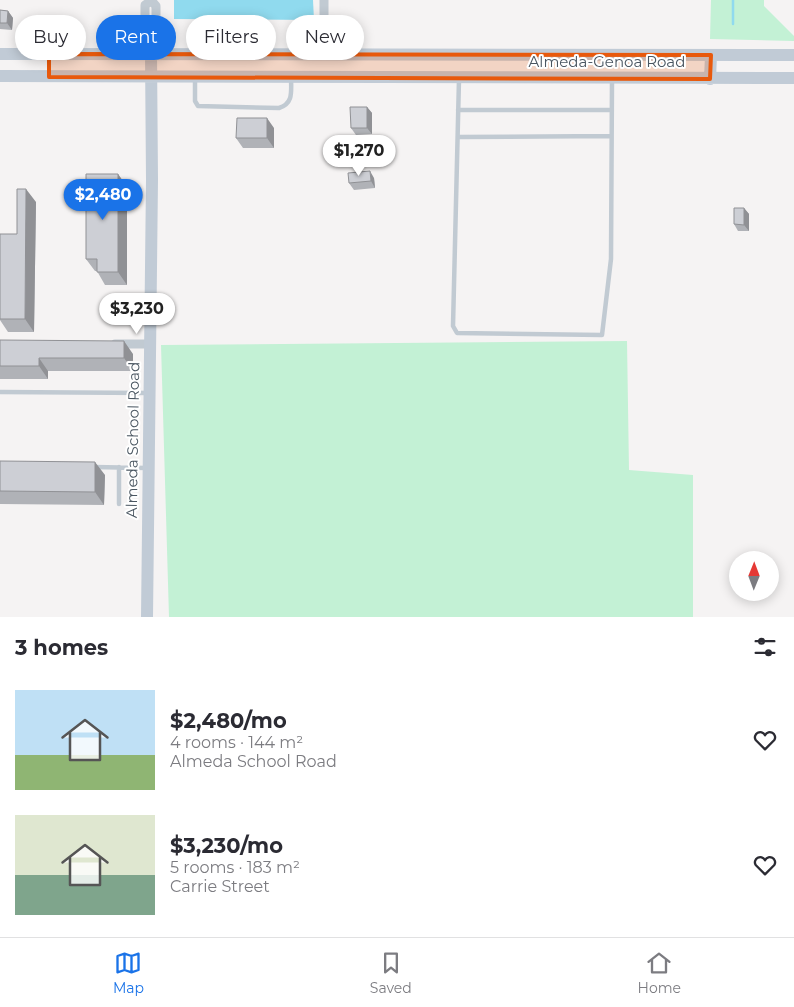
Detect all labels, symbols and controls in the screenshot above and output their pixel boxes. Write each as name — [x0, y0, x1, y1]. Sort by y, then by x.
chip: Buy — [15, 15, 86, 60]
chip: Rent — [96, 15, 176, 60]
chip: Filters — [186, 15, 276, 60]
chip: New — [286, 15, 364, 60]
street label: Almeda-Genoa Road — [529, 52, 685, 71]
pin: $1,270 — [318, 134, 400, 177]
text: $1,270 — [334, 141, 384, 160]
pin: $2,480 — [62, 178, 144, 221]
text: $2,480 — [75, 185, 131, 204]
pin: $3,230 — [96, 292, 178, 335]
text: $3,230 — [110, 299, 164, 318]
street label: Almeda School Road — [122, 362, 143, 518]
north arrow — [729, 551, 779, 601]
map controls — [729, 551, 779, 601]
icon: filters — [751, 633, 779, 661]
text: 3 homes — [15, 635, 108, 660]
text: $2,480/mo — [170, 708, 287, 733]
icon: home — [55, 710, 115, 770]
icon: heart — [751, 726, 779, 754]
text: 4 rooms · 144 m² — [170, 733, 303, 752]
text: Almeda School Road — [170, 752, 337, 771]
text: $3,230/mo — [170, 833, 283, 858]
icon: home — [55, 835, 115, 895]
icon: heart — [751, 851, 779, 879]
text: 5 rooms · 183 m² — [170, 858, 300, 877]
text: Carrie Street — [170, 877, 270, 896]
tab: Map — [113, 949, 144, 997]
tab: Saved — [370, 949, 412, 997]
tab: Home — [638, 949, 681, 997]

